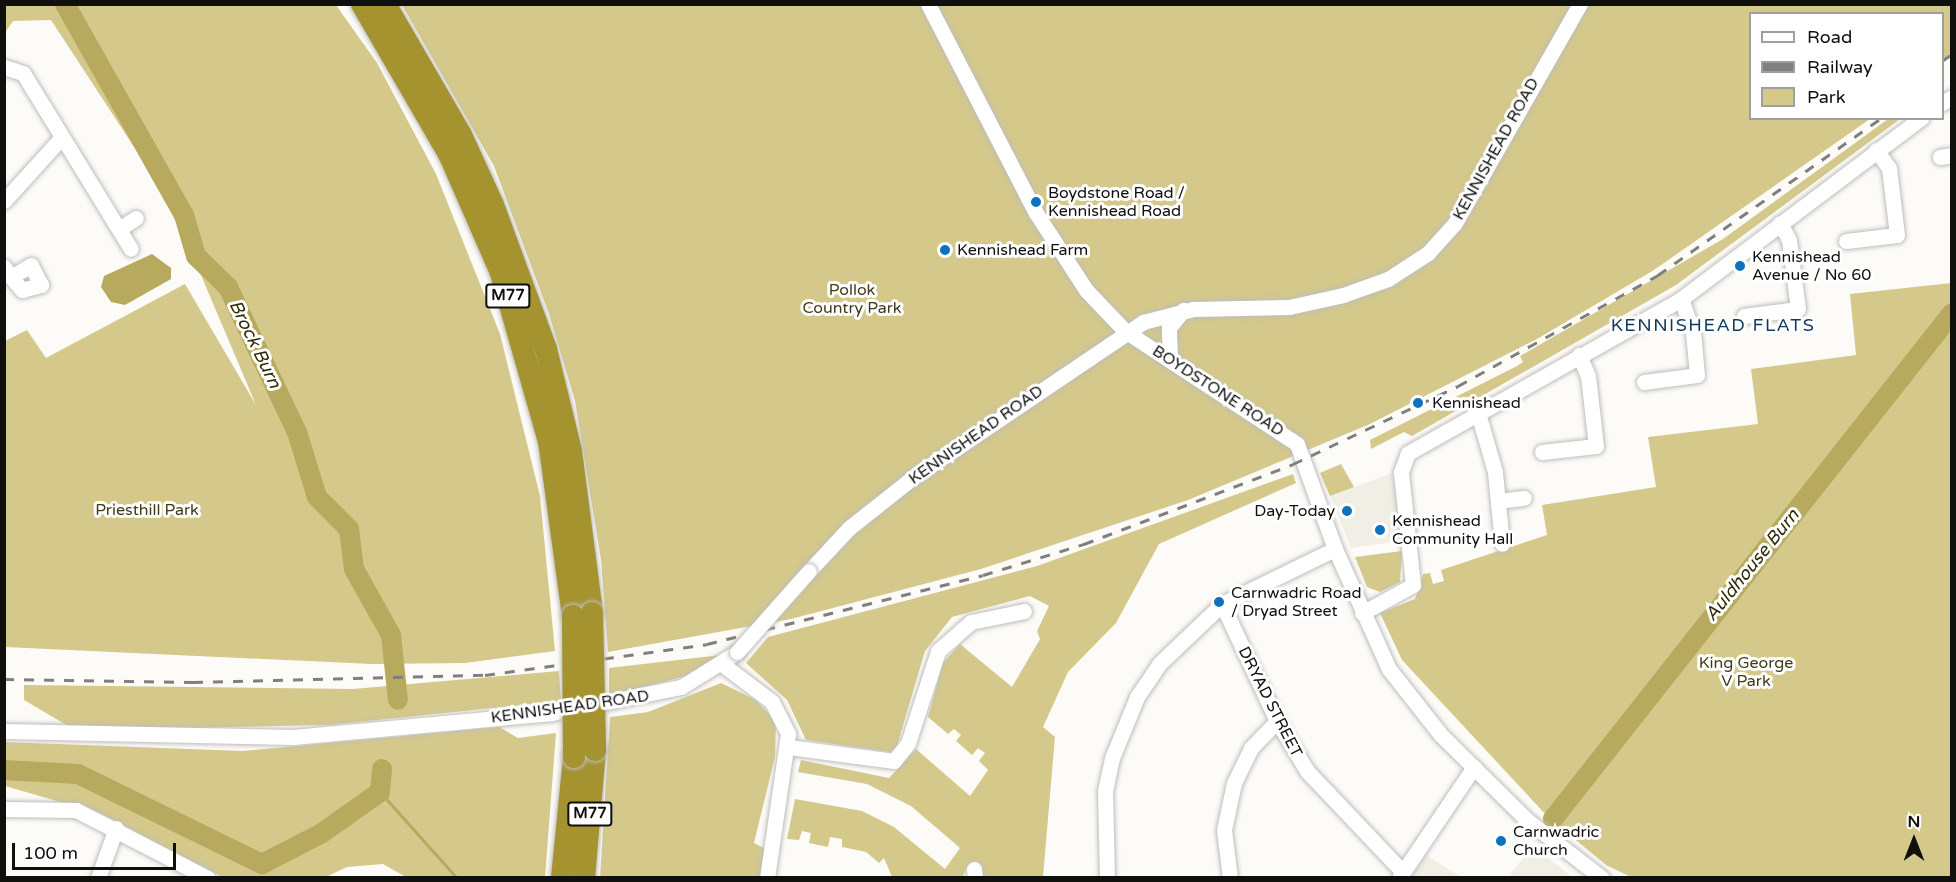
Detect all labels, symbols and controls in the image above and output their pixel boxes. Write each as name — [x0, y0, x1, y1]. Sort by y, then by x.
legend — [1749, 12, 1944, 120]
text: Road — [1807, 26, 1852, 48]
text: Railway — [1807, 56, 1873, 78]
street label: KENNISHEAD ROAD — [1449, 75, 1543, 223]
text: Park — [1807, 86, 1845, 108]
place label: Boydstone Road / Kennishead Road — [1048, 183, 1185, 221]
marker: Boydstone Road / Kennishead Road — [1029, 195, 1043, 209]
place label: Kennishead Farm — [957, 240, 1088, 260]
marker: Kennishead Farm — [938, 243, 952, 257]
place label: Kennishead Avenue / No 60 — [1752, 247, 1871, 285]
marker: Kennishead Avenue / No 60 — [1733, 259, 1747, 273]
park label: Pollok Country Park — [802, 280, 902, 318]
road number: M77 — [484, 284, 532, 308]
water label: Brock Burn — [224, 296, 286, 392]
district label: KENNISHEAD FLATS — [1611, 314, 1815, 336]
street label: BOYDSTONE ROAD — [1149, 341, 1287, 441]
street label: KENNISHEAD ROAD — [905, 381, 1047, 489]
place label: Kennishead — [1432, 393, 1521, 413]
marker: Kennishead — [1409, 394, 1427, 412]
park label: Priesthill Park — [95, 500, 199, 520]
place label: Day-Today — [1254, 501, 1335, 521]
marker: Day-Today — [1340, 504, 1354, 518]
water label: Auldhouse Burn — [1700, 505, 1804, 625]
place label: Kennishead Community Hall — [1392, 511, 1513, 549]
marker: Kennishead Community Hall — [1373, 523, 1387, 537]
place label: Carnwadric Road / Dryad Street — [1231, 583, 1362, 621]
marker: Carnwadric Road / Dryad Street — [1212, 595, 1226, 609]
street label: DRYAD STREET — [1234, 644, 1306, 760]
park label: King George V Park — [1699, 653, 1793, 691]
street label: KENNISHEAD ROAD — [490, 686, 650, 728]
road number: M77 — [566, 802, 614, 826]
north arrow — [1884, 810, 1944, 870]
text: N — [1908, 812, 1920, 832]
place label: Carnwadric Church — [1513, 822, 1599, 860]
scale bar — [15, 831, 178, 869]
marker: Carnwadric Church — [1494, 834, 1508, 848]
text: 100 m — [23, 842, 78, 864]

